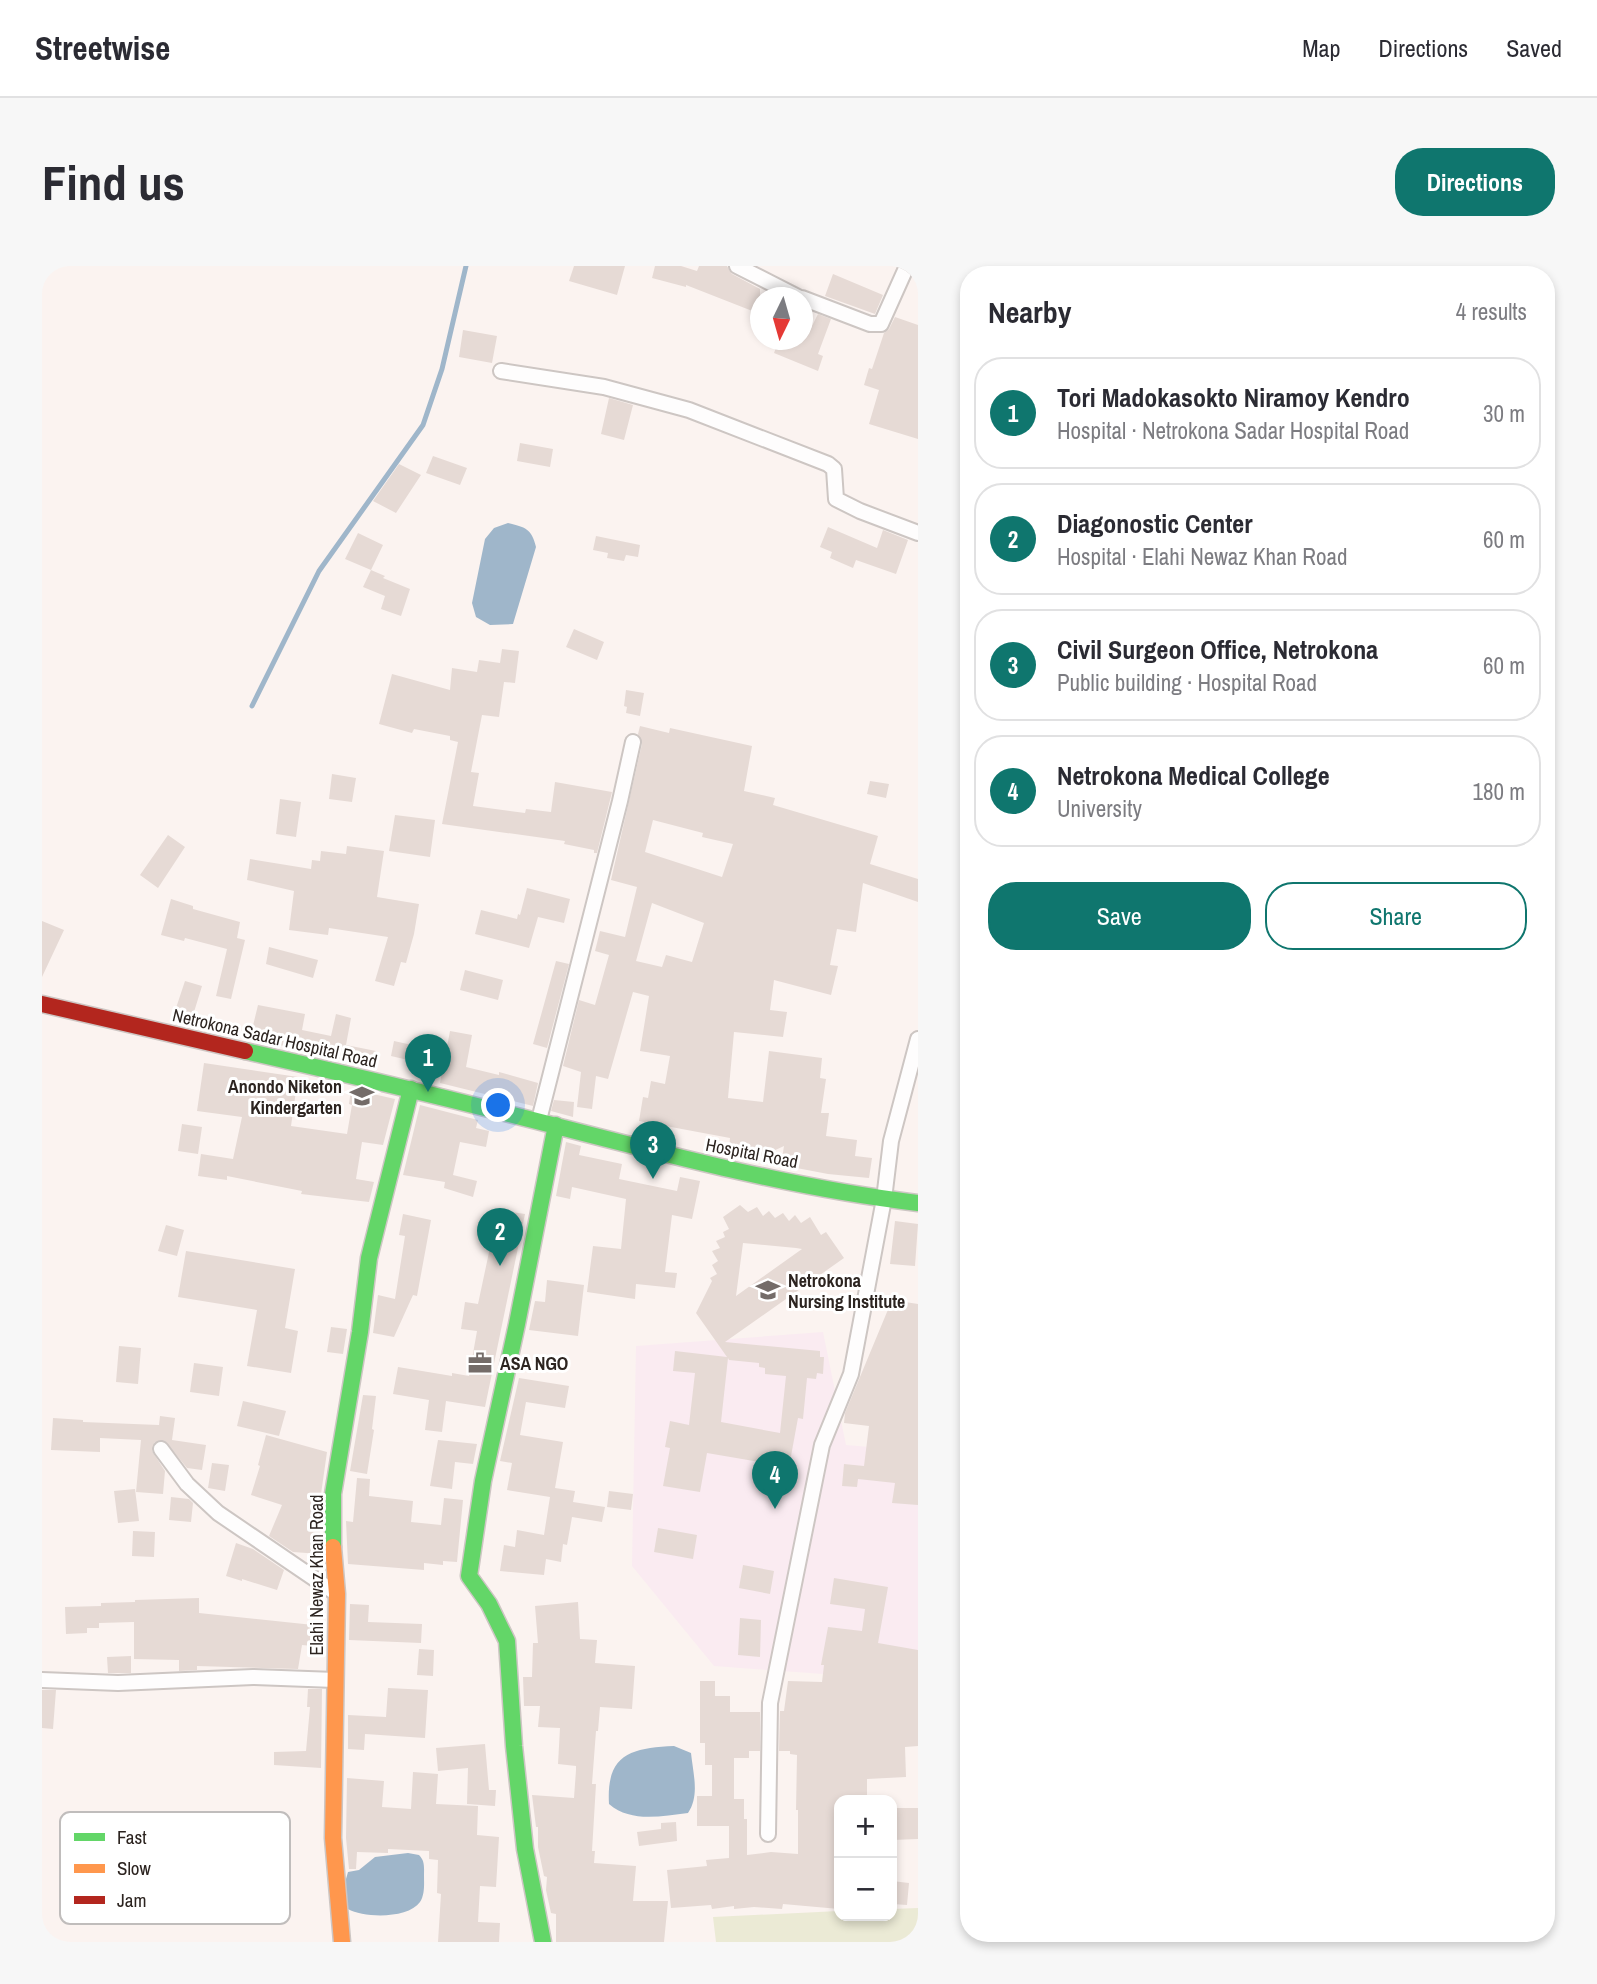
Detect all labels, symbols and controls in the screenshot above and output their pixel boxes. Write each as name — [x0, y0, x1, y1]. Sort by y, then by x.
text: Streetwise — [35, 26, 170, 70]
text: Map — [1302, 32, 1340, 64]
text: Directions — [1378, 32, 1468, 64]
text: Saved — [1506, 32, 1562, 64]
button: Directions — [1395, 148, 1555, 216]
text: Find us — [42, 149, 185, 215]
north arrow — [750, 287, 813, 350]
text: Nearby — [988, 292, 1071, 332]
text: 4 results — [1456, 296, 1527, 327]
text: Tori Madokasokto Niramoy Kendro — [1057, 380, 1410, 415]
text: 1 — [1008, 398, 1018, 429]
text: 30 m — [1483, 398, 1525, 429]
text: Hospital · Netrokona Sadar Hospital Road — [1057, 415, 1409, 446]
text: Diagonostic Center — [1057, 506, 1252, 541]
text: 2 — [1008, 524, 1018, 555]
text: 60 m — [1483, 524, 1525, 555]
text: Hospital · Elahi Newaz Khan Road — [1057, 541, 1347, 572]
text: Civil Surgeon Office, Netrokona — [1057, 632, 1378, 667]
text: 3 — [1008, 650, 1018, 681]
text: 60 m — [1483, 650, 1525, 681]
text: Public building · Hospital Road — [1057, 667, 1317, 698]
text: Netrokona Medical College — [1057, 758, 1330, 793]
text: 4 — [1008, 776, 1018, 807]
text: 180 m — [1473, 776, 1525, 807]
text: University — [1057, 793, 1142, 824]
button: Save — [988, 882, 1251, 950]
button: Share — [1265, 882, 1527, 950]
street label: Netrokona Sadar Hospital Road — [170, 1002, 380, 1074]
pin: 1 — [405, 1034, 451, 1092]
place label: Anondo Niketon Kindergarten — [228, 1074, 342, 1120]
school or university icon: Anondo Niketon Kindergarten — [348, 1082, 376, 1110]
your location — [481, 1088, 515, 1122]
pin: 3 — [630, 1121, 676, 1179]
street label: Hospital Road — [704, 1132, 800, 1174]
pin: 2 — [477, 1208, 523, 1266]
place label: Netrokona Nursing Institute — [788, 1268, 905, 1314]
school or university icon: Netrokona Nursing Institute — [754, 1276, 782, 1304]
office icon: ASA NGO — [466, 1349, 494, 1377]
place label: ASA NGO — [500, 1351, 568, 1376]
pin: 4 — [752, 1451, 798, 1509]
street label: Elahi Newaz Khan Road — [304, 1495, 329, 1655]
map controls — [834, 1795, 897, 1921]
button: + — [834, 1795, 897, 1858]
legend — [60, 1812, 290, 1924]
text: Fast — [117, 1824, 147, 1850]
text: Slow — [117, 1855, 152, 1881]
button: − — [834, 1858, 897, 1921]
text: Jam — [117, 1887, 146, 1913]

